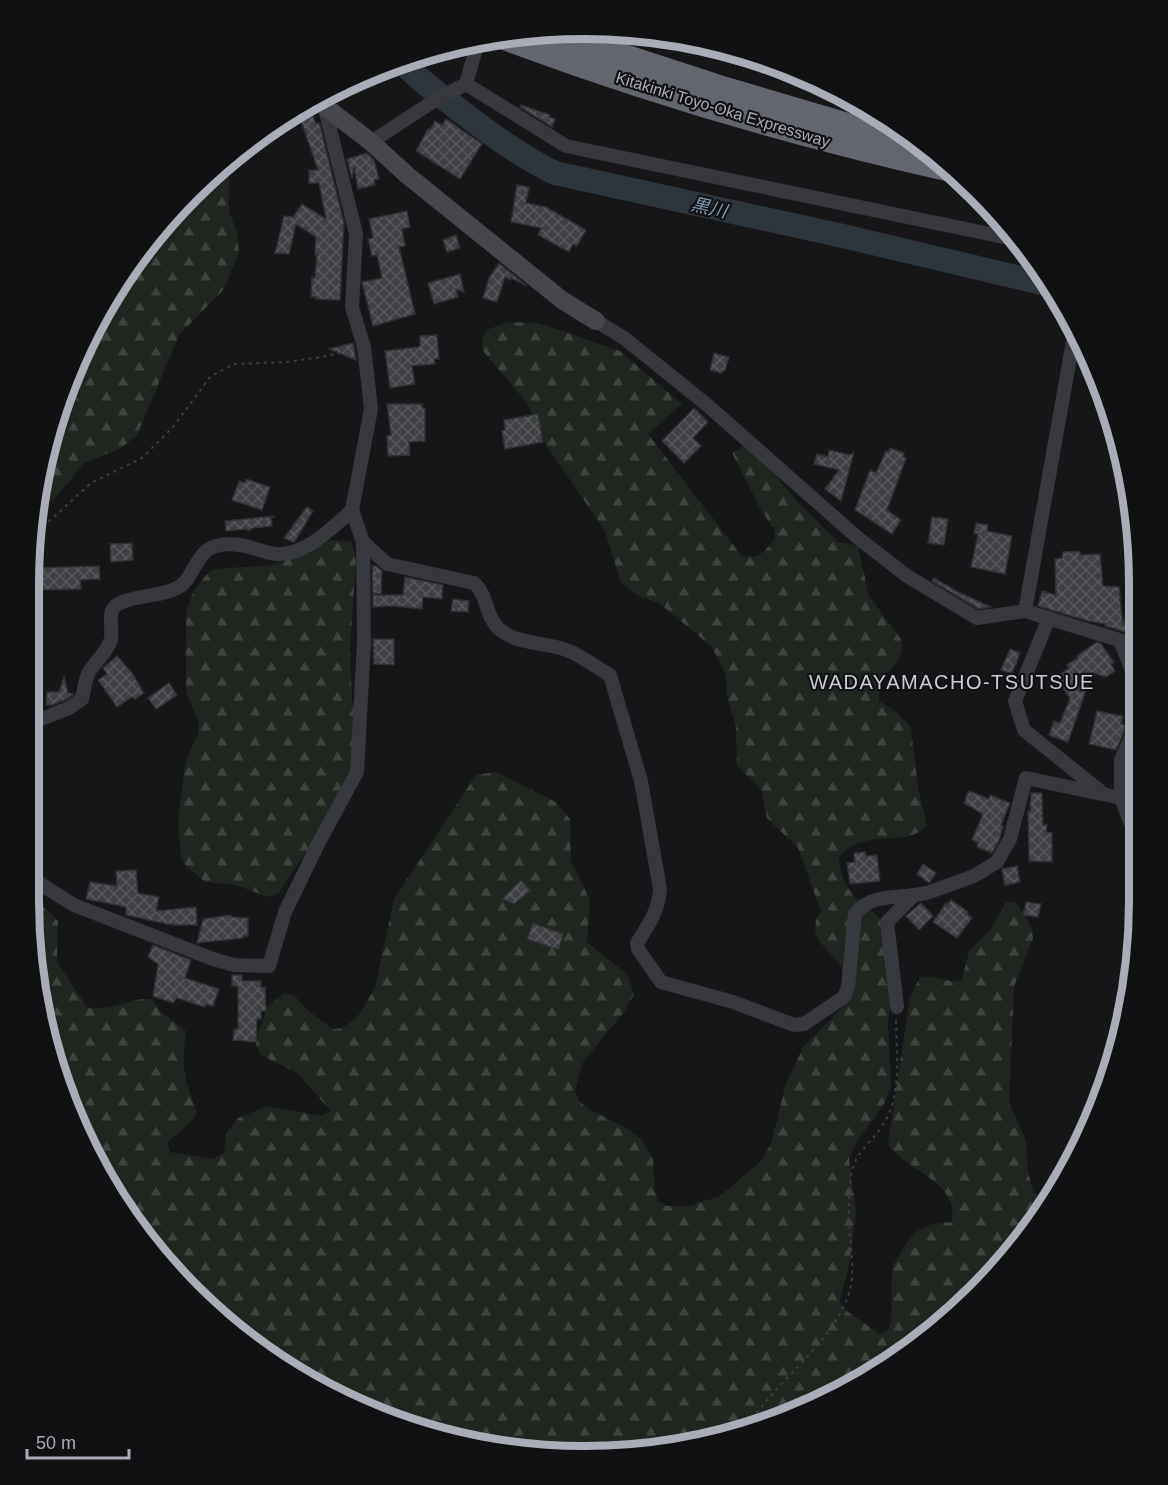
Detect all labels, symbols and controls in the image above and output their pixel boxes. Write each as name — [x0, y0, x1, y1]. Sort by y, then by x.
street label: Kitakinki Toyo-Oka Expressway — [614, 69, 832, 150]
water label: 黒川 — [689, 194, 731, 222]
district label: WADAYAMACHO-TSUTSUE — [809, 671, 1095, 693]
scale bar — [27, 1422, 129, 1460]
text: 50 m — [36, 1433, 76, 1453]

